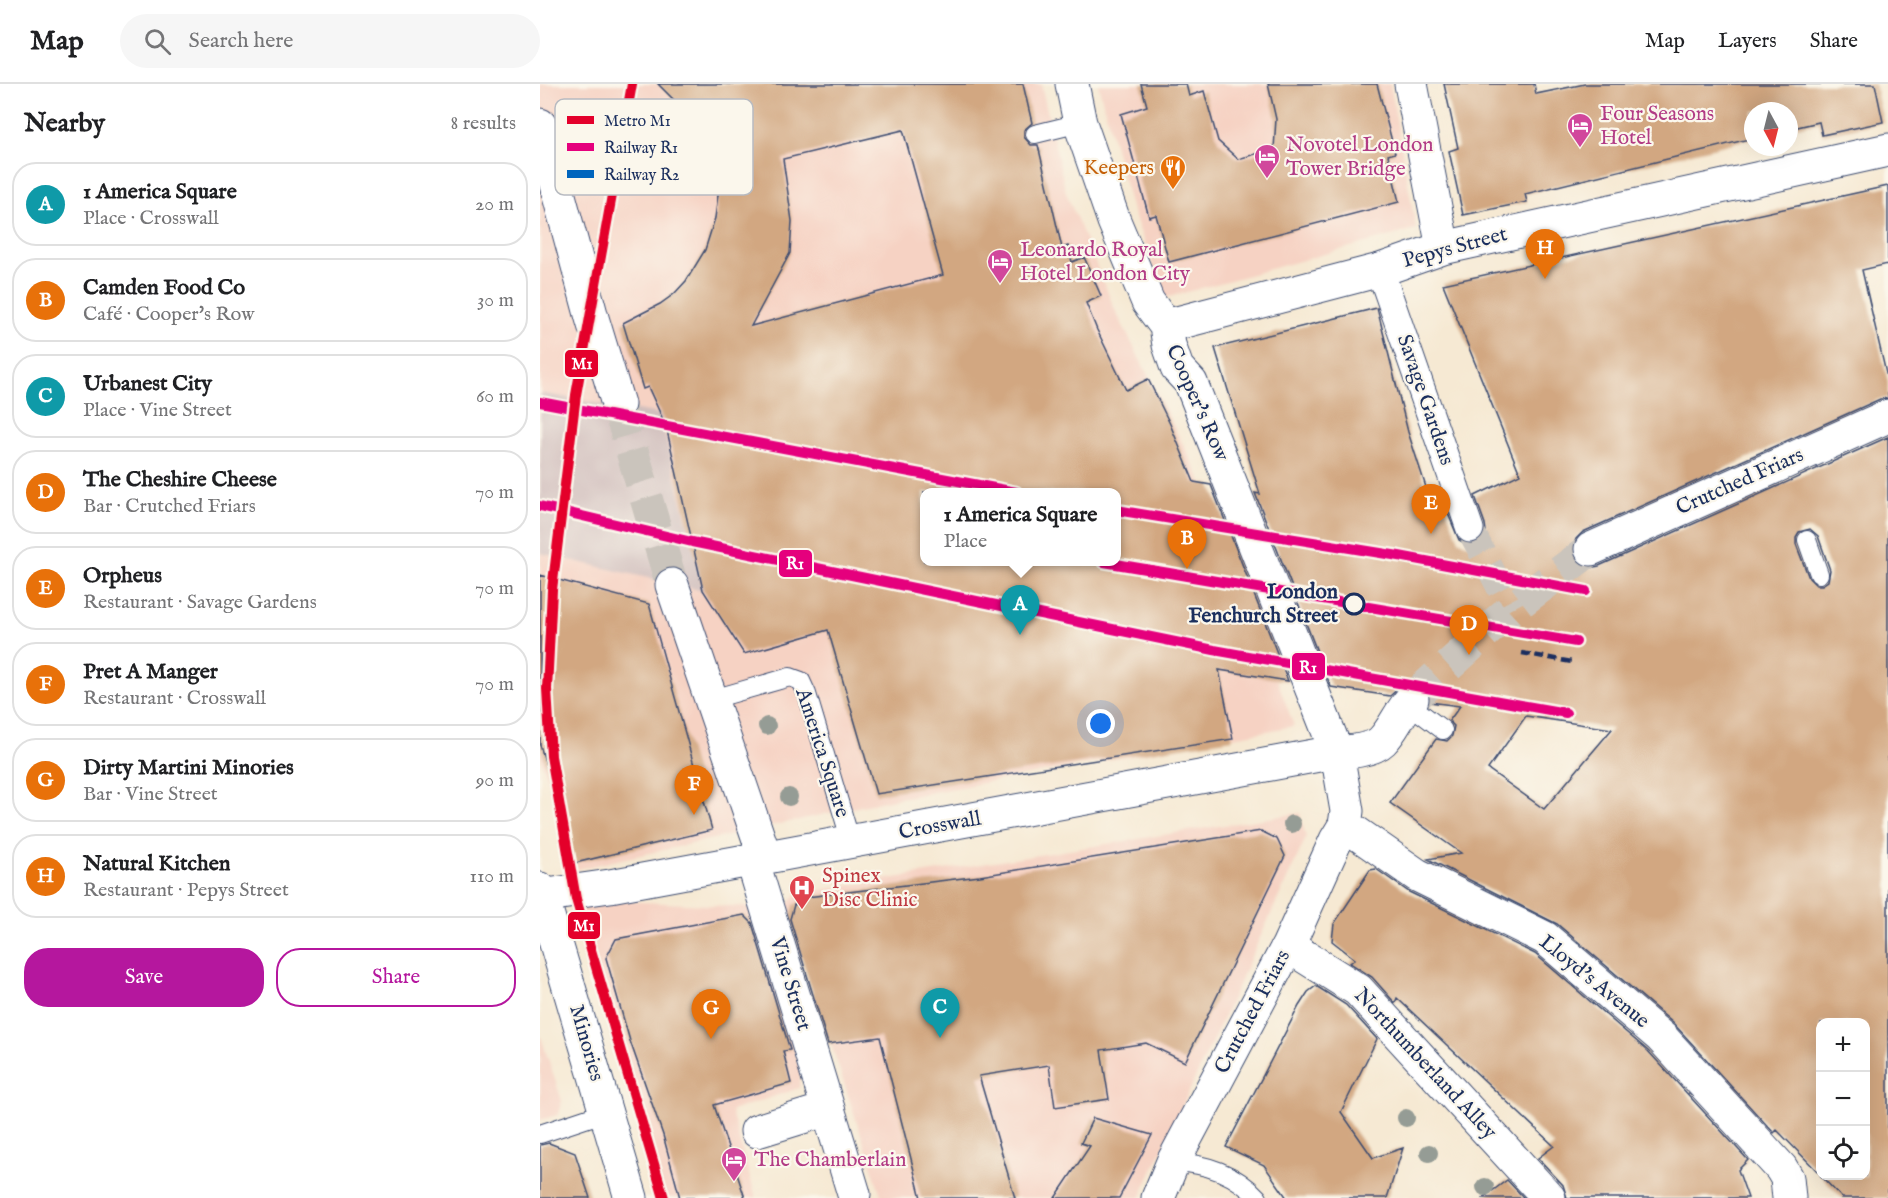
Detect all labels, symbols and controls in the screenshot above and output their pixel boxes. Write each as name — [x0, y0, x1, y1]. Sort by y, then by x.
search box — [120, 14, 540, 68]
text: Map — [30, 24, 84, 59]
icon: search — [141, 25, 174, 58]
text: Search here — [189, 27, 293, 55]
text: Map — [1645, 28, 1685, 55]
text: Layers — [1718, 28, 1777, 55]
text: Share — [1810, 28, 1858, 55]
legend — [555, 99, 753, 195]
place label: Four Seasons Hotel — [1600, 101, 1714, 152]
north arrow — [1744, 102, 1798, 156]
text: Nearby — [24, 107, 105, 140]
text: 8 results — [450, 111, 516, 136]
hotel icon: Four Seasons Hotel — [1565, 111, 1595, 149]
text: Metro M1 — [604, 112, 671, 132]
place label: Novotel London Tower Bridge — [1286, 132, 1434, 183]
text: Railway R1 — [604, 139, 678, 159]
hotel icon: Novotel London Tower Bridge — [1252, 142, 1282, 180]
restaurant icon: Keepers — [1158, 153, 1188, 191]
place label: Keepers — [1083, 155, 1154, 182]
text: Railway R2 — [604, 166, 680, 186]
text: 1 America Square — [83, 178, 237, 206]
text: A — [39, 192, 52, 217]
text: 20 m — [475, 192, 514, 217]
text: Place · Crosswall — [83, 206, 219, 231]
street label: Pepys Street — [1400, 221, 1510, 275]
pin: H — [1526, 230, 1564, 279]
place label: Leonardo Royal Hotel London City — [1020, 237, 1191, 288]
hotel icon: Leonardo Royal Hotel London City — [985, 247, 1015, 285]
text: Camden Food Co — [83, 274, 245, 302]
text: B — [39, 288, 52, 313]
text: 30 m — [477, 288, 514, 313]
text: Café · Cooper's Row — [83, 302, 254, 327]
street label: Savage Gardens — [1390, 331, 1460, 469]
street label: Cooper's Row — [1159, 341, 1235, 467]
line badge: M1 — [564, 349, 599, 378]
text: M1 — [571, 355, 593, 375]
text: Urbanest City — [83, 370, 212, 398]
text: C — [38, 384, 53, 409]
text: 60 m — [476, 384, 514, 409]
text: Place · Vine Street — [83, 398, 232, 423]
street label: Crutched Friars — [1672, 442, 1808, 522]
text: The Cheshire Cheese — [83, 466, 277, 494]
text: D — [37, 480, 54, 505]
text: 70 m — [475, 480, 514, 505]
pin: E — [1412, 484, 1450, 534]
popup — [920, 488, 1121, 566]
text: Bar · Crutched Friars — [83, 494, 256, 519]
text: 1 America Square — [944, 501, 1097, 529]
pin: B — [1168, 520, 1206, 569]
text: Place — [944, 529, 987, 554]
line badge: R1 — [778, 549, 813, 578]
text: R1 — [786, 555, 804, 575]
text: Orpheus — [83, 562, 162, 590]
text: E — [39, 576, 52, 601]
text: 70 m — [475, 576, 514, 601]
place label: London Fenchurch Street — [1188, 579, 1339, 630]
pin: A — [1000, 586, 1040, 635]
text: Restaurant · Savage Gardens — [83, 590, 317, 615]
marker: London Fenchurch Street — [1343, 593, 1365, 615]
pin: D — [1450, 606, 1488, 655]
line badge: R1 — [1291, 652, 1326, 681]
text: Pret A Manger — [83, 658, 218, 686]
text: R1 — [1299, 659, 1317, 679]
text: F — [39, 672, 52, 697]
text: 70 m — [475, 672, 514, 697]
street label: America Square — [788, 684, 856, 821]
text: Restaurant · Crosswall — [83, 686, 266, 711]
your location — [1086, 709, 1115, 738]
text: Dirty Martini Minories — [83, 754, 294, 782]
pin: F — [674, 766, 714, 815]
text: G — [38, 768, 53, 793]
text: 90 m — [476, 768, 514, 793]
text: Bar · Vine Street — [83, 782, 218, 807]
street label: Crosswall — [897, 805, 983, 847]
text: Natural Kitchen — [83, 850, 231, 878]
place label: Spinex Disc Clinic — [822, 863, 918, 914]
text: H — [37, 864, 54, 889]
text: 110 m — [470, 864, 514, 889]
hospital icon: Spinex Disc Clinic — [787, 873, 817, 911]
text: Restaurant · Pepys Street — [83, 878, 289, 903]
line badge: M1 — [567, 911, 601, 940]
text: M1 — [573, 917, 595, 937]
street label: Lloyd's Avenue — [1533, 929, 1655, 1035]
street label: Vine Street — [763, 933, 817, 1034]
street label: Crutched Friars — [1209, 945, 1297, 1079]
button: Save — [24, 948, 264, 1007]
button: Share — [276, 948, 516, 1007]
street label: Northumberland Alley — [1348, 982, 1503, 1146]
pin: C — [920, 988, 960, 1038]
pin: G — [692, 990, 730, 1039]
street label: Minories — [562, 1002, 610, 1084]
map controls — [1816, 1018, 1870, 1180]
button: + — [1816, 1018, 1870, 1072]
button: − — [1816, 1072, 1870, 1126]
button: locate — [1816, 1126, 1870, 1180]
hotel icon: The Chamberlain — [719, 1145, 749, 1183]
place label: The Chamberlain — [754, 1147, 906, 1174]

